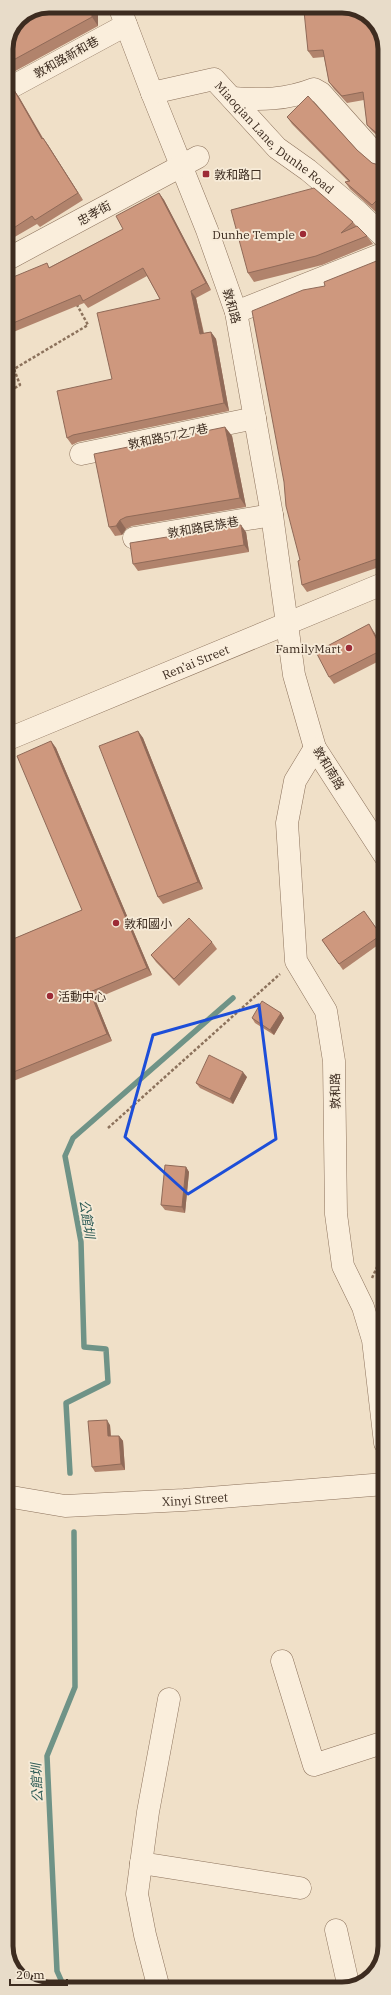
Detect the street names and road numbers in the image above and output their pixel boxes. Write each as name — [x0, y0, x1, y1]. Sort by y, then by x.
street label: 敦和路新和巷 — [31, 33, 101, 81]
street label: Miaoqian Lane, Dunhe Road — [212, 78, 337, 196]
street label: 忠孝街 — [75, 198, 113, 228]
street label: 敦和路 — [220, 287, 244, 325]
street label: 敦和路57之7巷 — [127, 420, 209, 452]
street label: 敦和路民族巷 — [166, 513, 240, 541]
street label: Ren’ai Street — [160, 641, 231, 682]
street label: 敦和南路 — [310, 744, 348, 792]
street label: 敦和路 — [327, 1073, 343, 1109]
street label: Xinyi Street — [162, 1489, 229, 1509]

